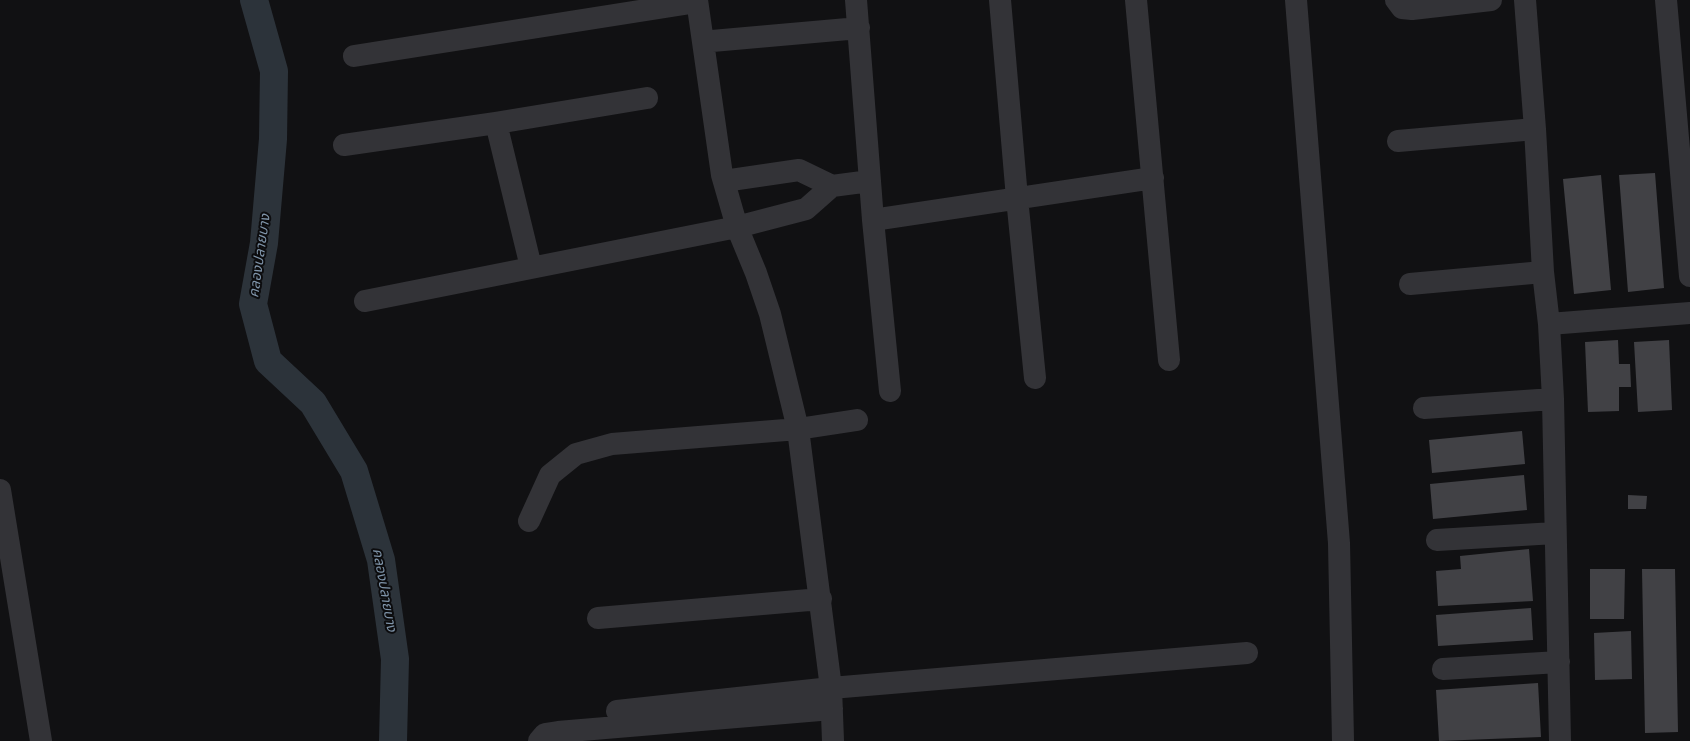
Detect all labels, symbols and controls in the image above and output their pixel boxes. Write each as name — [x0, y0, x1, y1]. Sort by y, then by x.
water label: คลองปลายบาง — [246, 213, 274, 299]
water label: คลองปลายบาง — [368, 547, 400, 633]

